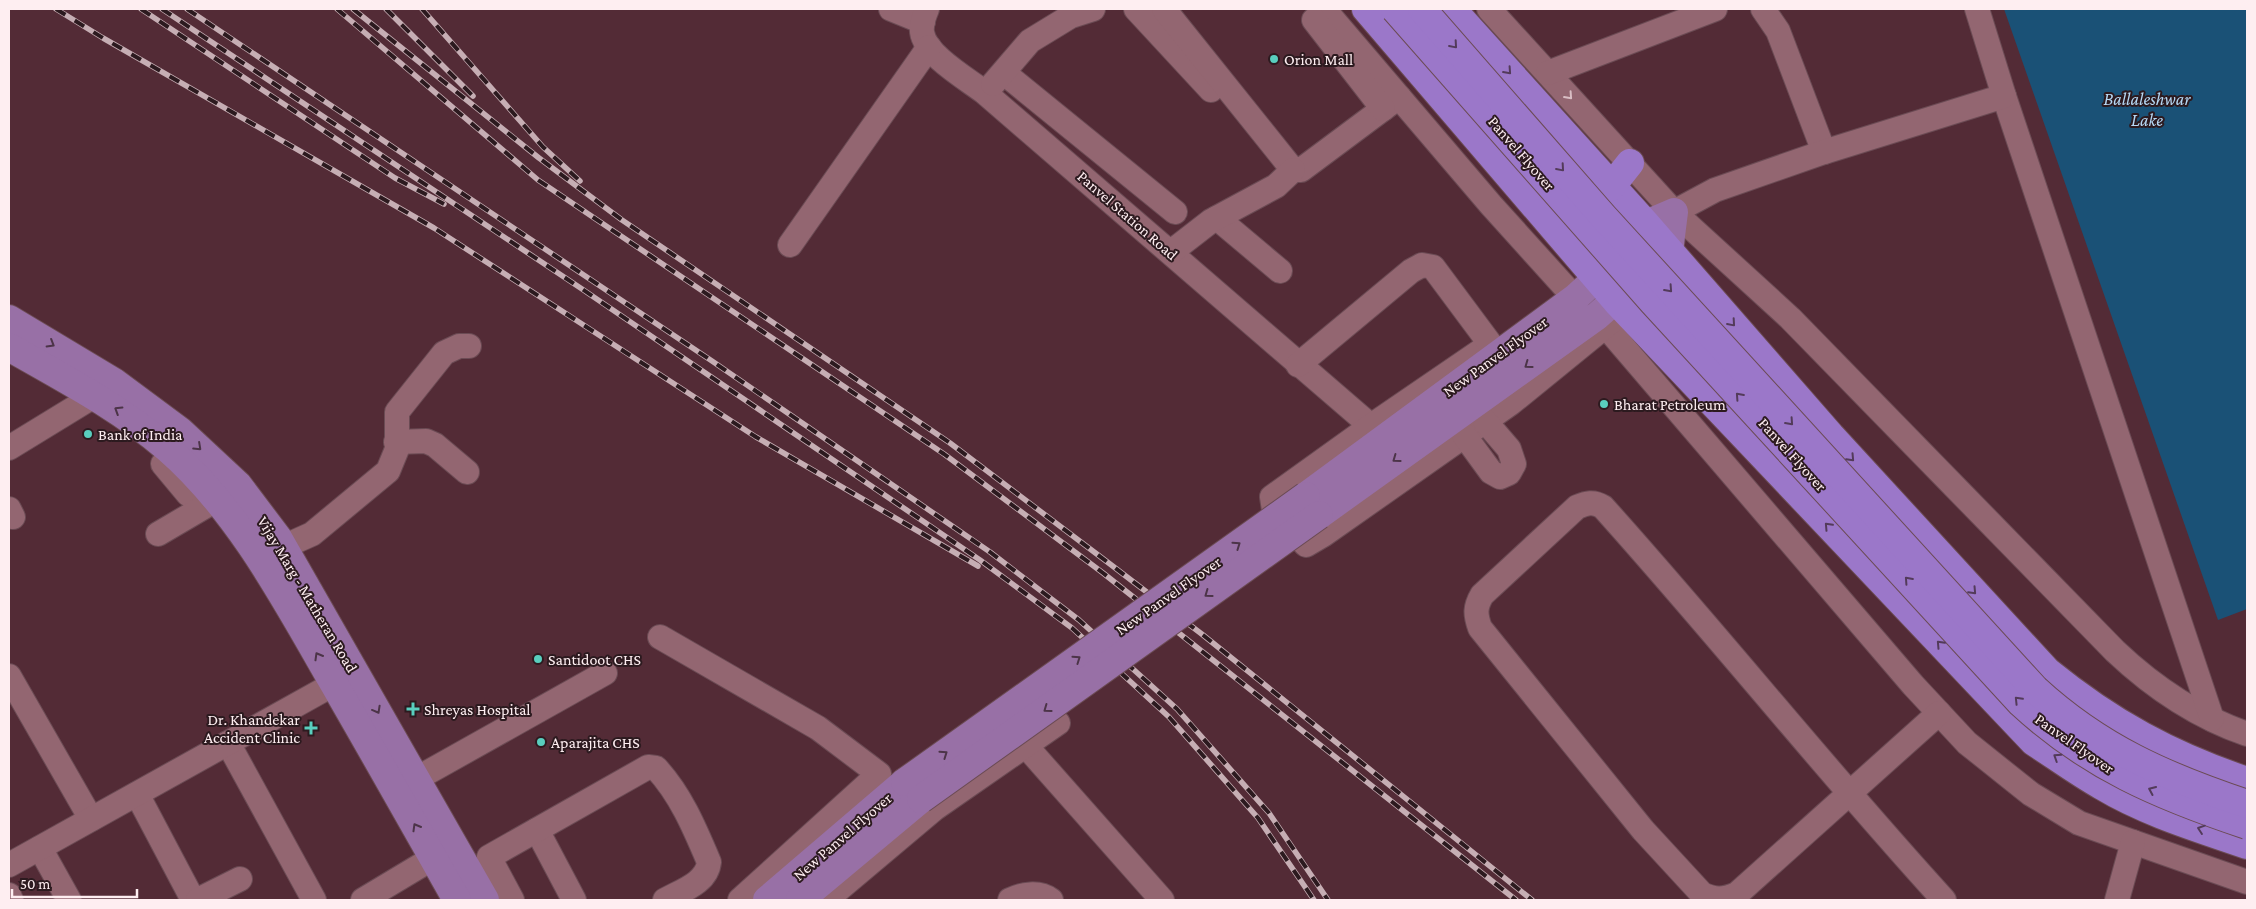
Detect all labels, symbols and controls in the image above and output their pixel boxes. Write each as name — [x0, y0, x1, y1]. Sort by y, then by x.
one-way arrow — [1448, 40, 1457, 49]
place label: Orion Mall — [1284, 51, 1353, 68]
marker: Orion Mall — [1268, 53, 1280, 65]
one-way arrow — [1502, 66, 1511, 75]
water label: Ballaleshwar Lake — [2103, 89, 2191, 130]
one-way arrow — [1563, 91, 1572, 100]
street label: Panvel Flyover — [1484, 113, 1559, 195]
one-way arrow — [1555, 162, 1564, 171]
street label: Panvel Station Road — [1074, 167, 1182, 264]
one-way arrow — [1663, 283, 1672, 292]
street label: New Panvel Flyover — [1440, 313, 1552, 401]
one-way arrow — [1726, 318, 1735, 327]
one-way arrow — [45, 338, 54, 348]
one-way arrow — [1525, 359, 1534, 368]
one-way arrow — [1736, 392, 1745, 401]
place label: Bharat Petroleum — [1614, 396, 1726, 413]
marker: Bharat Petroleum — [1598, 398, 1610, 410]
one-way arrow — [114, 407, 123, 417]
street label: Panvel Flyover — [1755, 414, 1830, 495]
one-way arrow — [1785, 416, 1794, 425]
place label: Bank of India — [98, 426, 183, 443]
marker: Bank of India — [82, 428, 94, 440]
one-way arrow — [192, 441, 201, 450]
one-way arrow — [1845, 452, 1854, 461]
one-way arrow — [1392, 453, 1402, 462]
street label: Vijay Marg - Matheran Road — [253, 513, 361, 676]
one-way arrow — [1825, 523, 1834, 532]
one-way arrow — [1232, 542, 1241, 551]
street label: New Panvel Flyover — [1112, 553, 1225, 639]
one-way arrow — [1905, 577, 1914, 586]
one-way arrow — [1967, 585, 1976, 594]
one-way arrow — [1204, 588, 1214, 597]
one-way arrow — [1937, 641, 1946, 650]
place label: Santidoot CHS — [548, 651, 641, 668]
one-way arrow — [314, 652, 324, 661]
marker: Santidoot CHS — [532, 653, 544, 665]
one-way arrow — [1071, 656, 1080, 665]
one-way arrow — [2015, 697, 2024, 706]
place label: Shreyas Hospital — [424, 701, 531, 719]
marker: Shreyas Hospital — [406, 702, 420, 716]
one-way arrow — [1043, 703, 1053, 712]
one-way arrow — [371, 705, 381, 714]
street label: Panvel Flyover — [2031, 710, 2118, 778]
place label: Dr. Khandekar Accident Clinic — [204, 711, 300, 746]
marker: Dr. Khandekar Accident Clinic — [304, 721, 318, 735]
place label: Aparajita CHS — [551, 734, 640, 752]
marker: Aparajita CHS — [535, 736, 547, 748]
one-way arrow — [938, 751, 947, 759]
one-way arrow — [2053, 753, 2062, 763]
one-way arrow — [2148, 785, 2157, 796]
street label: New Panvel Flyover — [790, 789, 896, 884]
one-way arrow — [412, 824, 422, 833]
one-way arrow — [2197, 825, 2206, 835]
scale bar — [12, 866, 138, 898]
text: 50 m — [20, 876, 50, 892]

